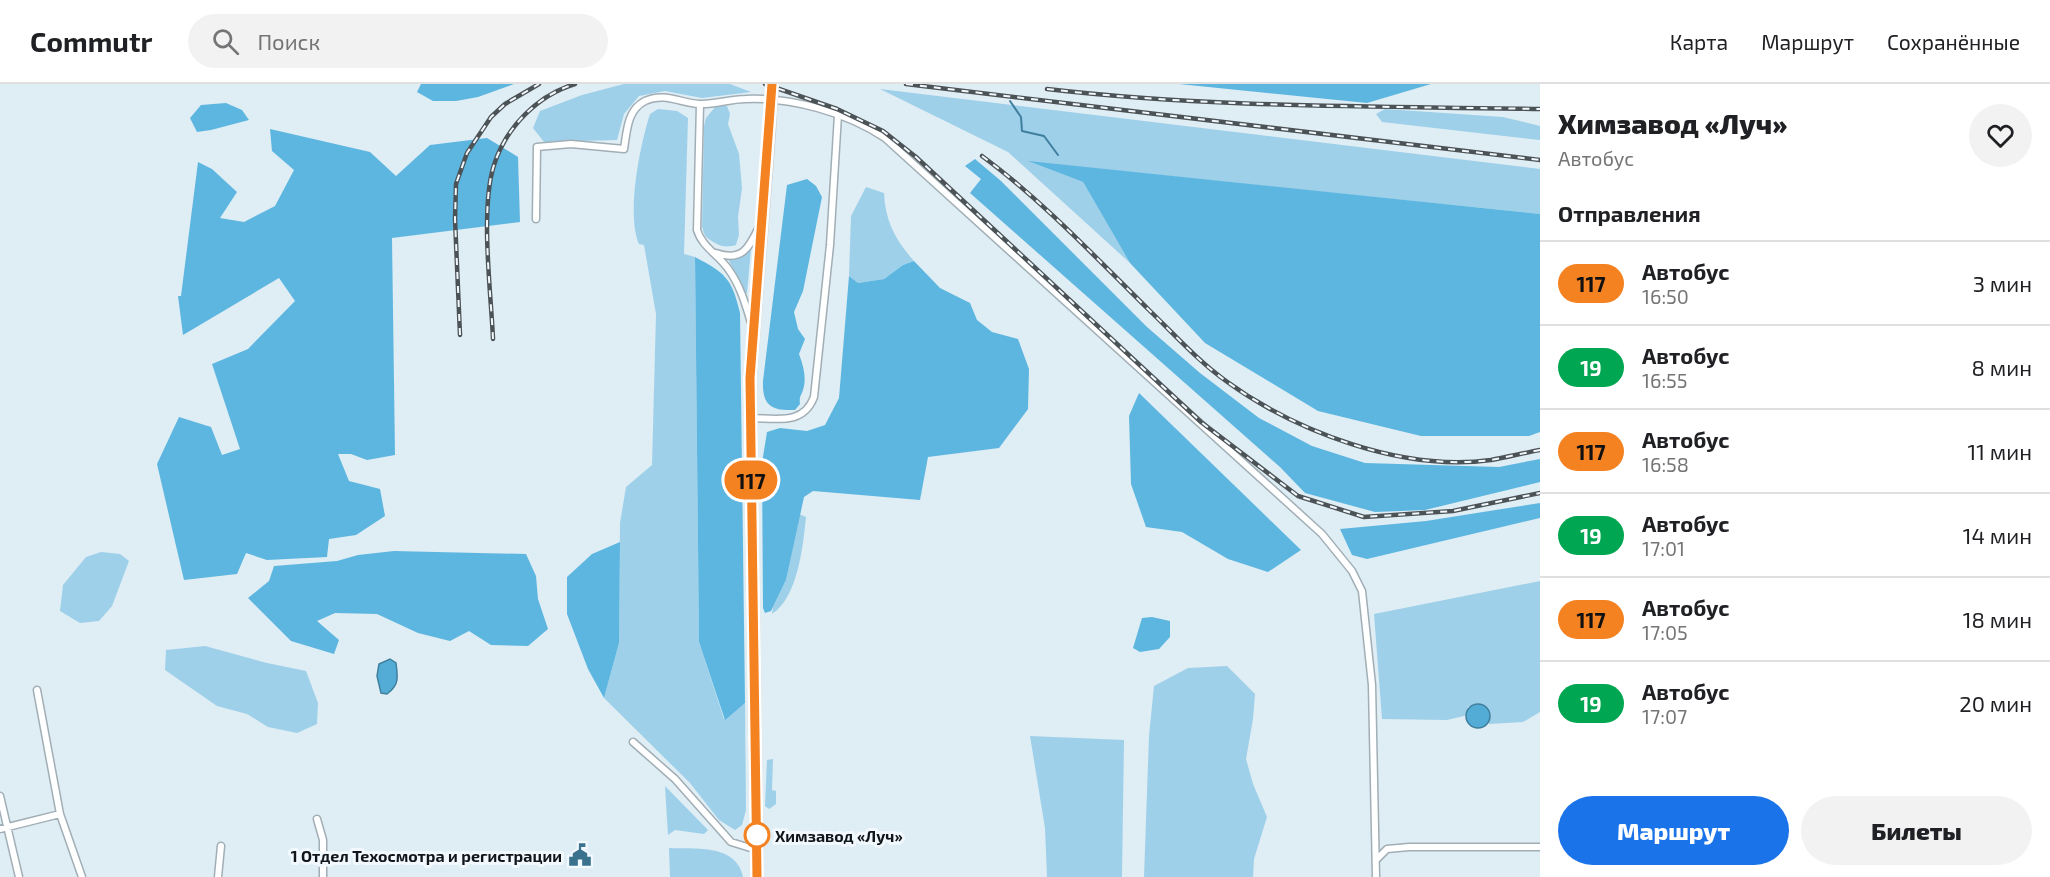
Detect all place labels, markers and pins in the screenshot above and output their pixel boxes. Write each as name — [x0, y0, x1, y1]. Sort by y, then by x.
marker: Химзавод «Луч» — [744, 822, 770, 848]
place label: Химзавод «Луч» — [775, 826, 903, 845]
public building icon: 1 Отдел Техосмотра и регистрации — [567, 842, 593, 868]
place label: 1 Отдел Техосмотра и регистрации — [291, 846, 562, 865]

